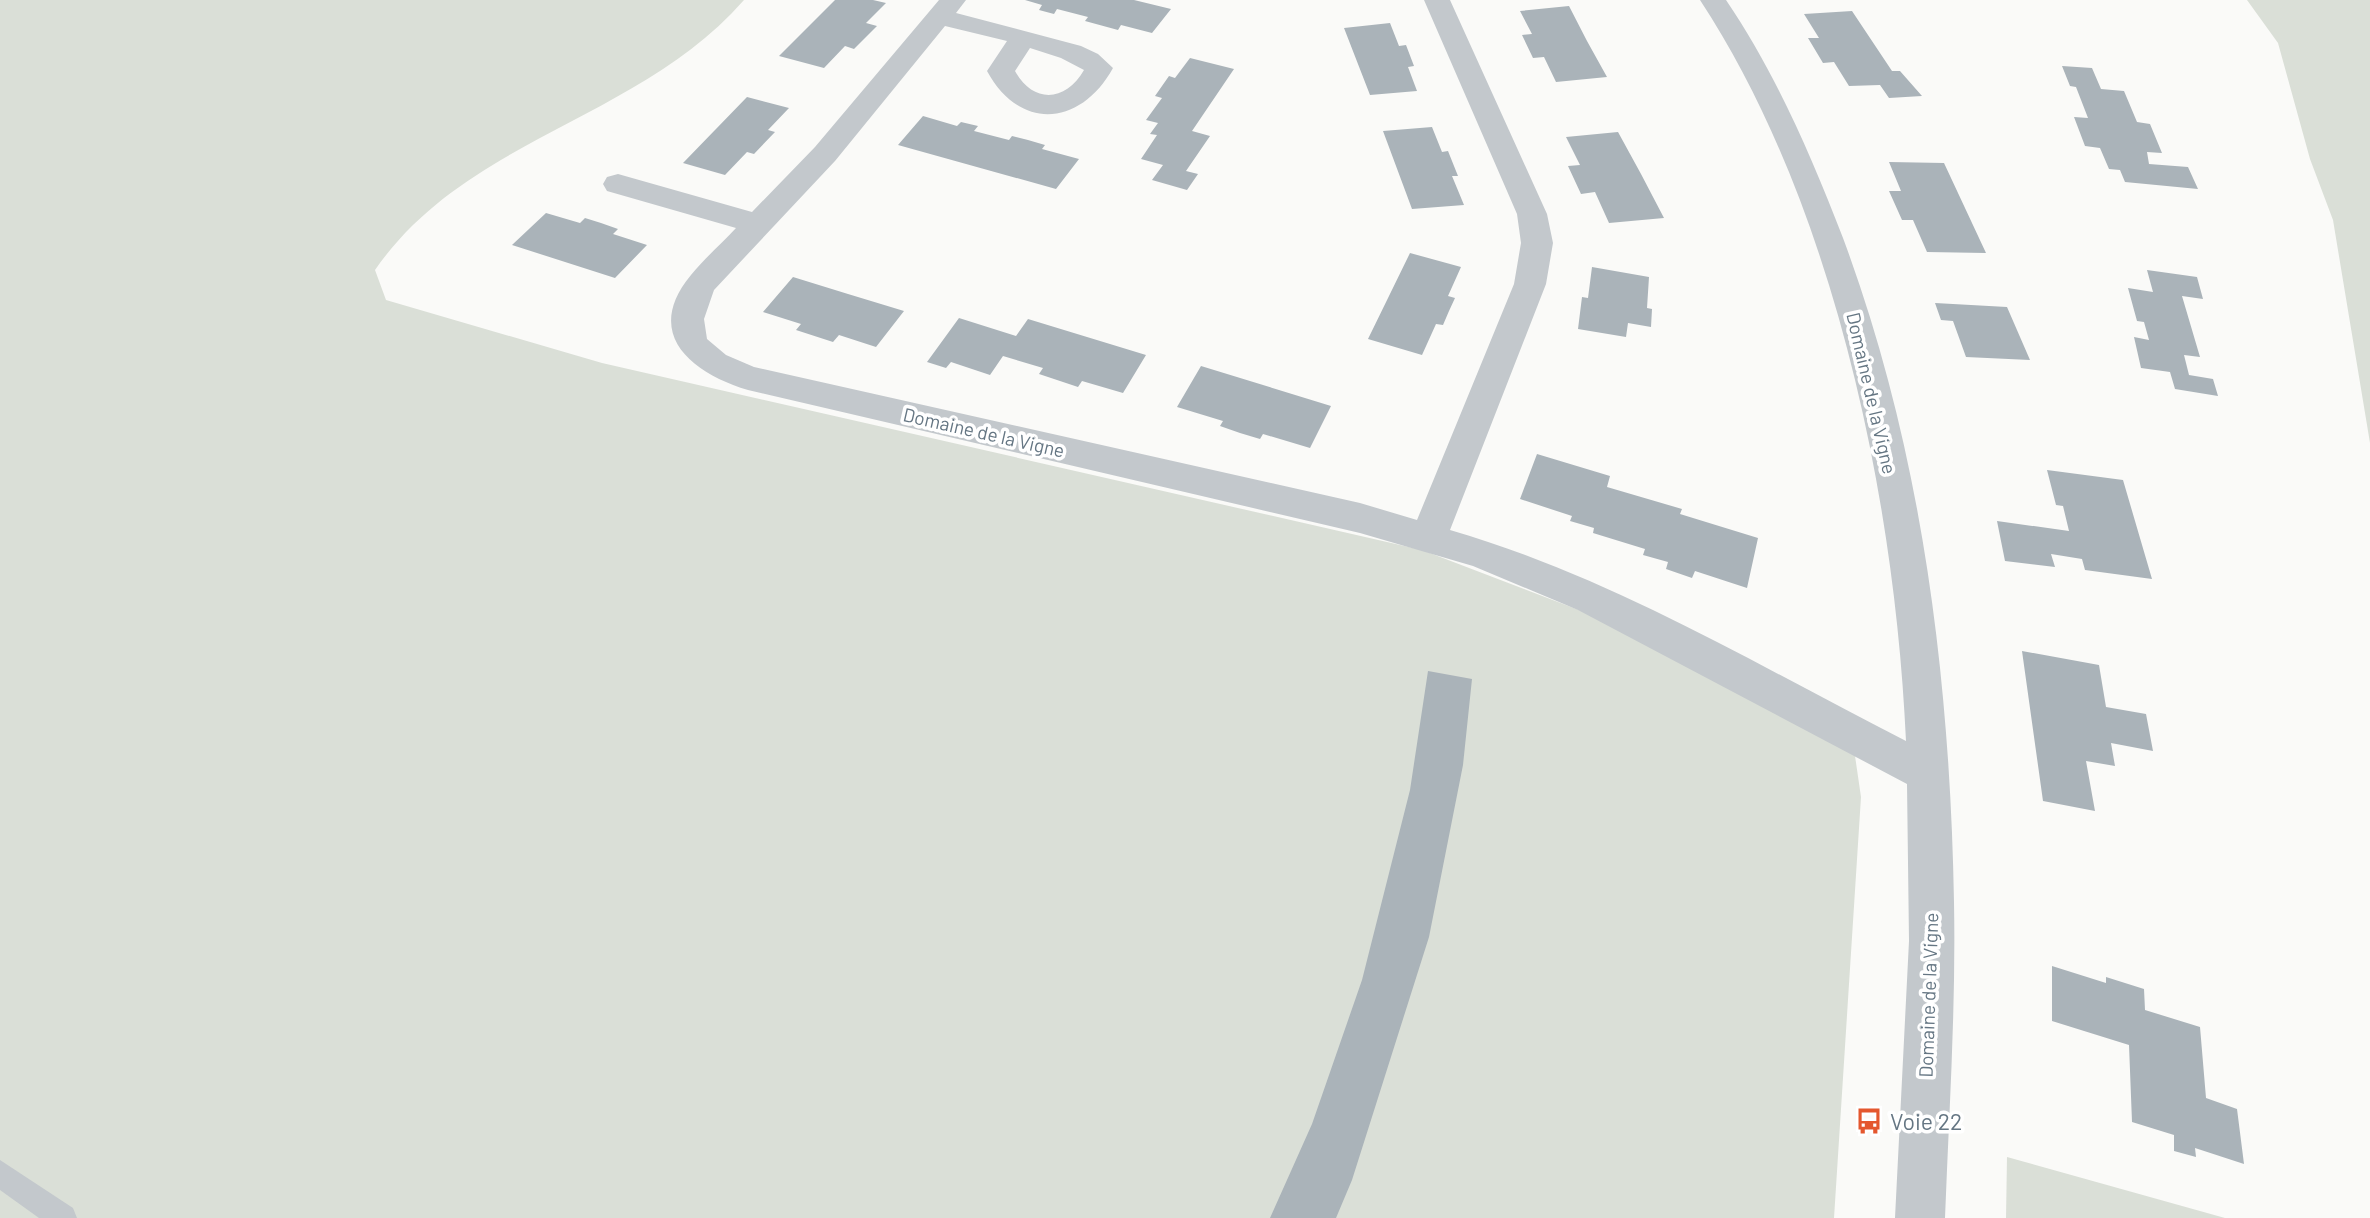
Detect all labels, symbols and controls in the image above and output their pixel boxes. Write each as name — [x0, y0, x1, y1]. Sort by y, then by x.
street label: Domaine de la Vigne — [1842, 310, 1902, 476]
street label: Domaine de la Vigne — [901, 402, 1067, 462]
street label: Domaine de la Vigne — [1914, 912, 1942, 1078]
bus stop icon: Voie 22 — [1854, 1106, 1884, 1136]
place label: Voie 22 — [1890, 1107, 1962, 1135]

